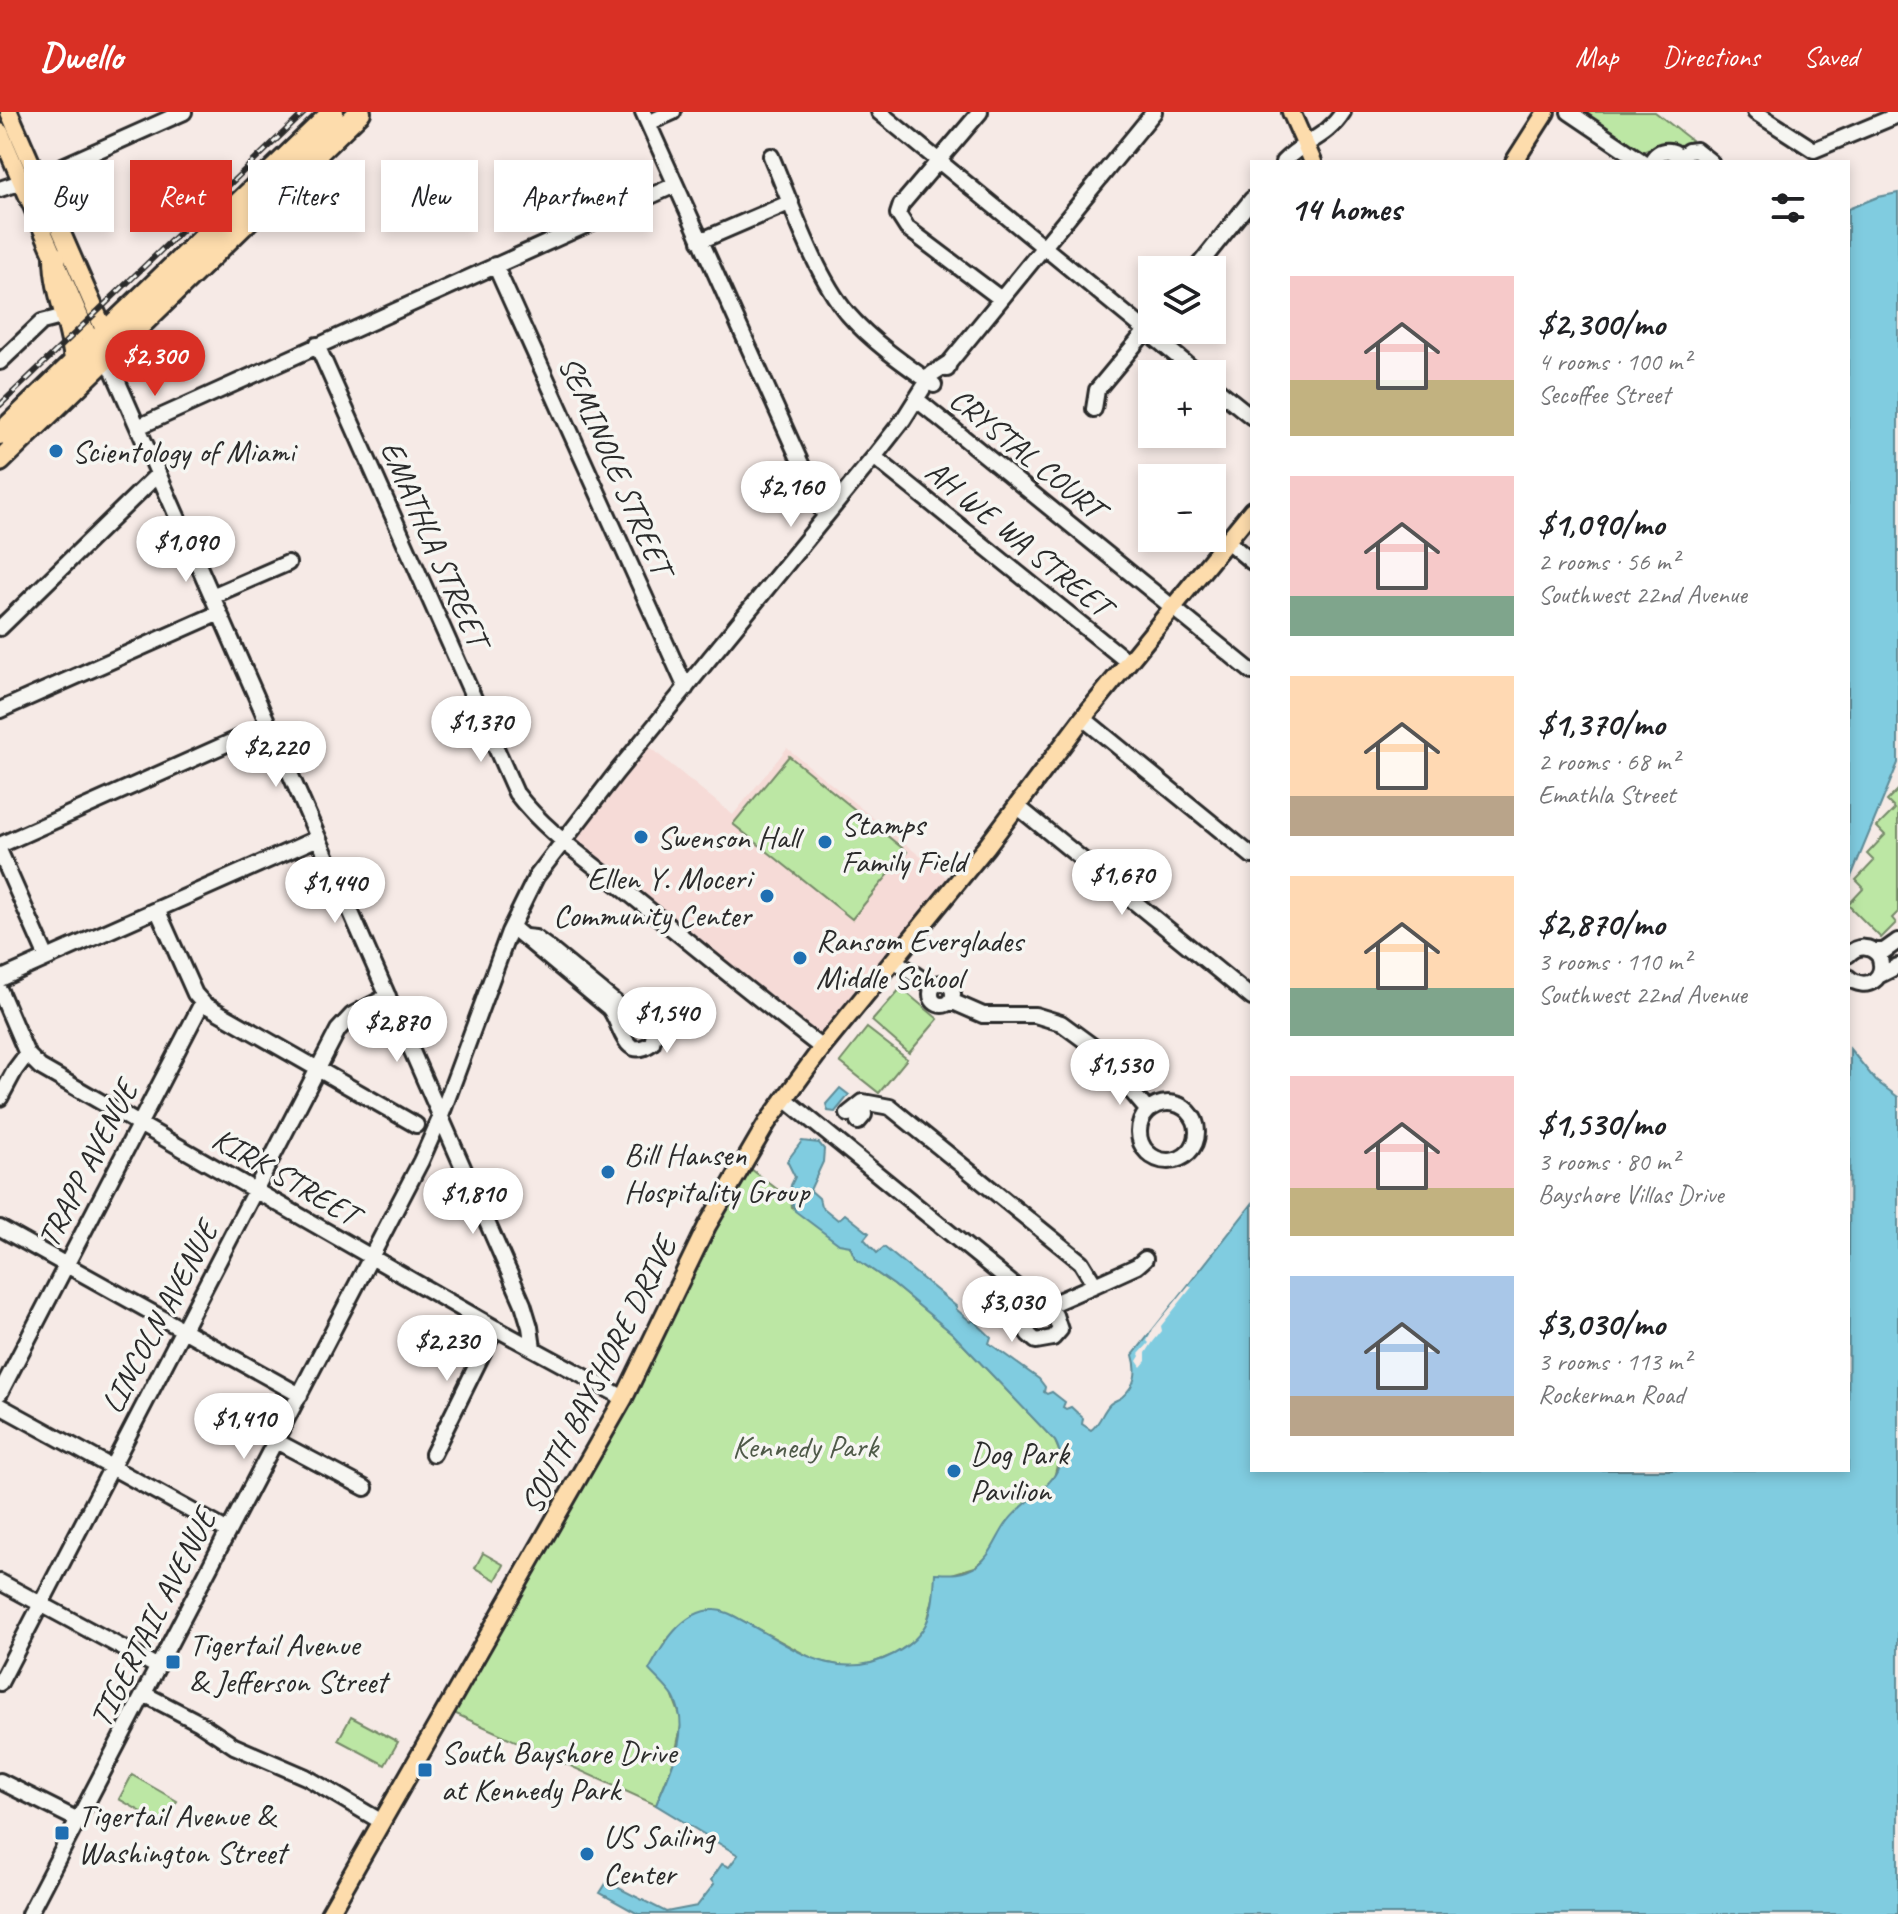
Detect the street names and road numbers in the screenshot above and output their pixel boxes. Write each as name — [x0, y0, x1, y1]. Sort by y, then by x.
street label: SEMINOLE STREET — [549, 350, 685, 587]
street label: CRYSTAL COURT — [941, 379, 1119, 533]
street label: EMATHLA STREET — [371, 434, 501, 659]
street label: AH WE WA STREET — [917, 451, 1125, 630]
street label: TRAPP AVENUE — [28, 1070, 149, 1254]
street label: KIRK STREET — [205, 1118, 372, 1238]
street label: LINCOLN AVENUE — [92, 1210, 229, 1420]
street label: SOUTH BAYSHORE DRIVE — [511, 1227, 688, 1520]
street label: TIGERTAIL AVENUE — [80, 1498, 227, 1734]

